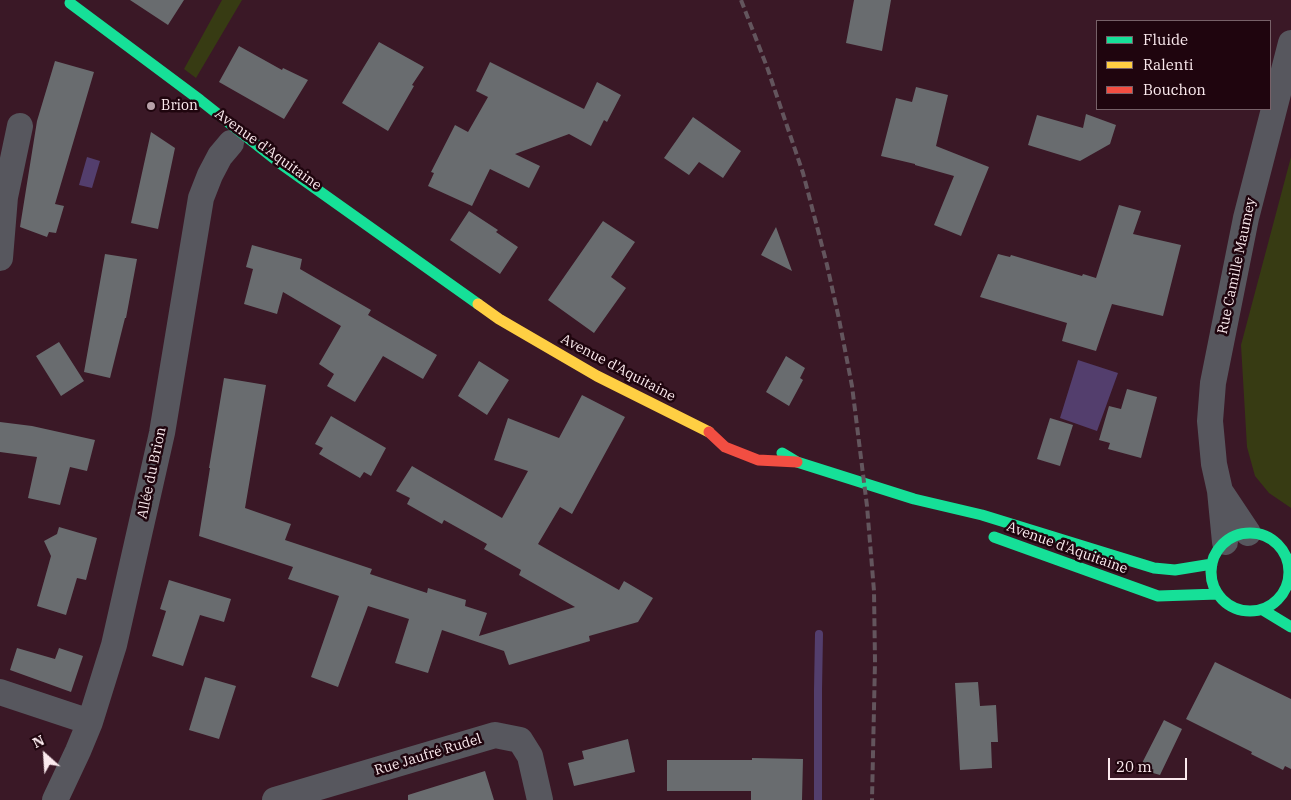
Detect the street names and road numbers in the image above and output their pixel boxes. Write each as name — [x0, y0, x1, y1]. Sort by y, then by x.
street label: Avenue d'Aquitaine — [211, 106, 325, 194]
street label: Rue Camille Maumey — [1214, 196, 1260, 336]
street label: Avenue d'Aquitaine — [558, 331, 678, 405]
street label: Allée du Brion — [134, 426, 170, 520]
street label: Avenue d'Aquitaine — [1004, 518, 1130, 578]
street label: Rue Jaufré Rudel — [372, 731, 484, 779]

